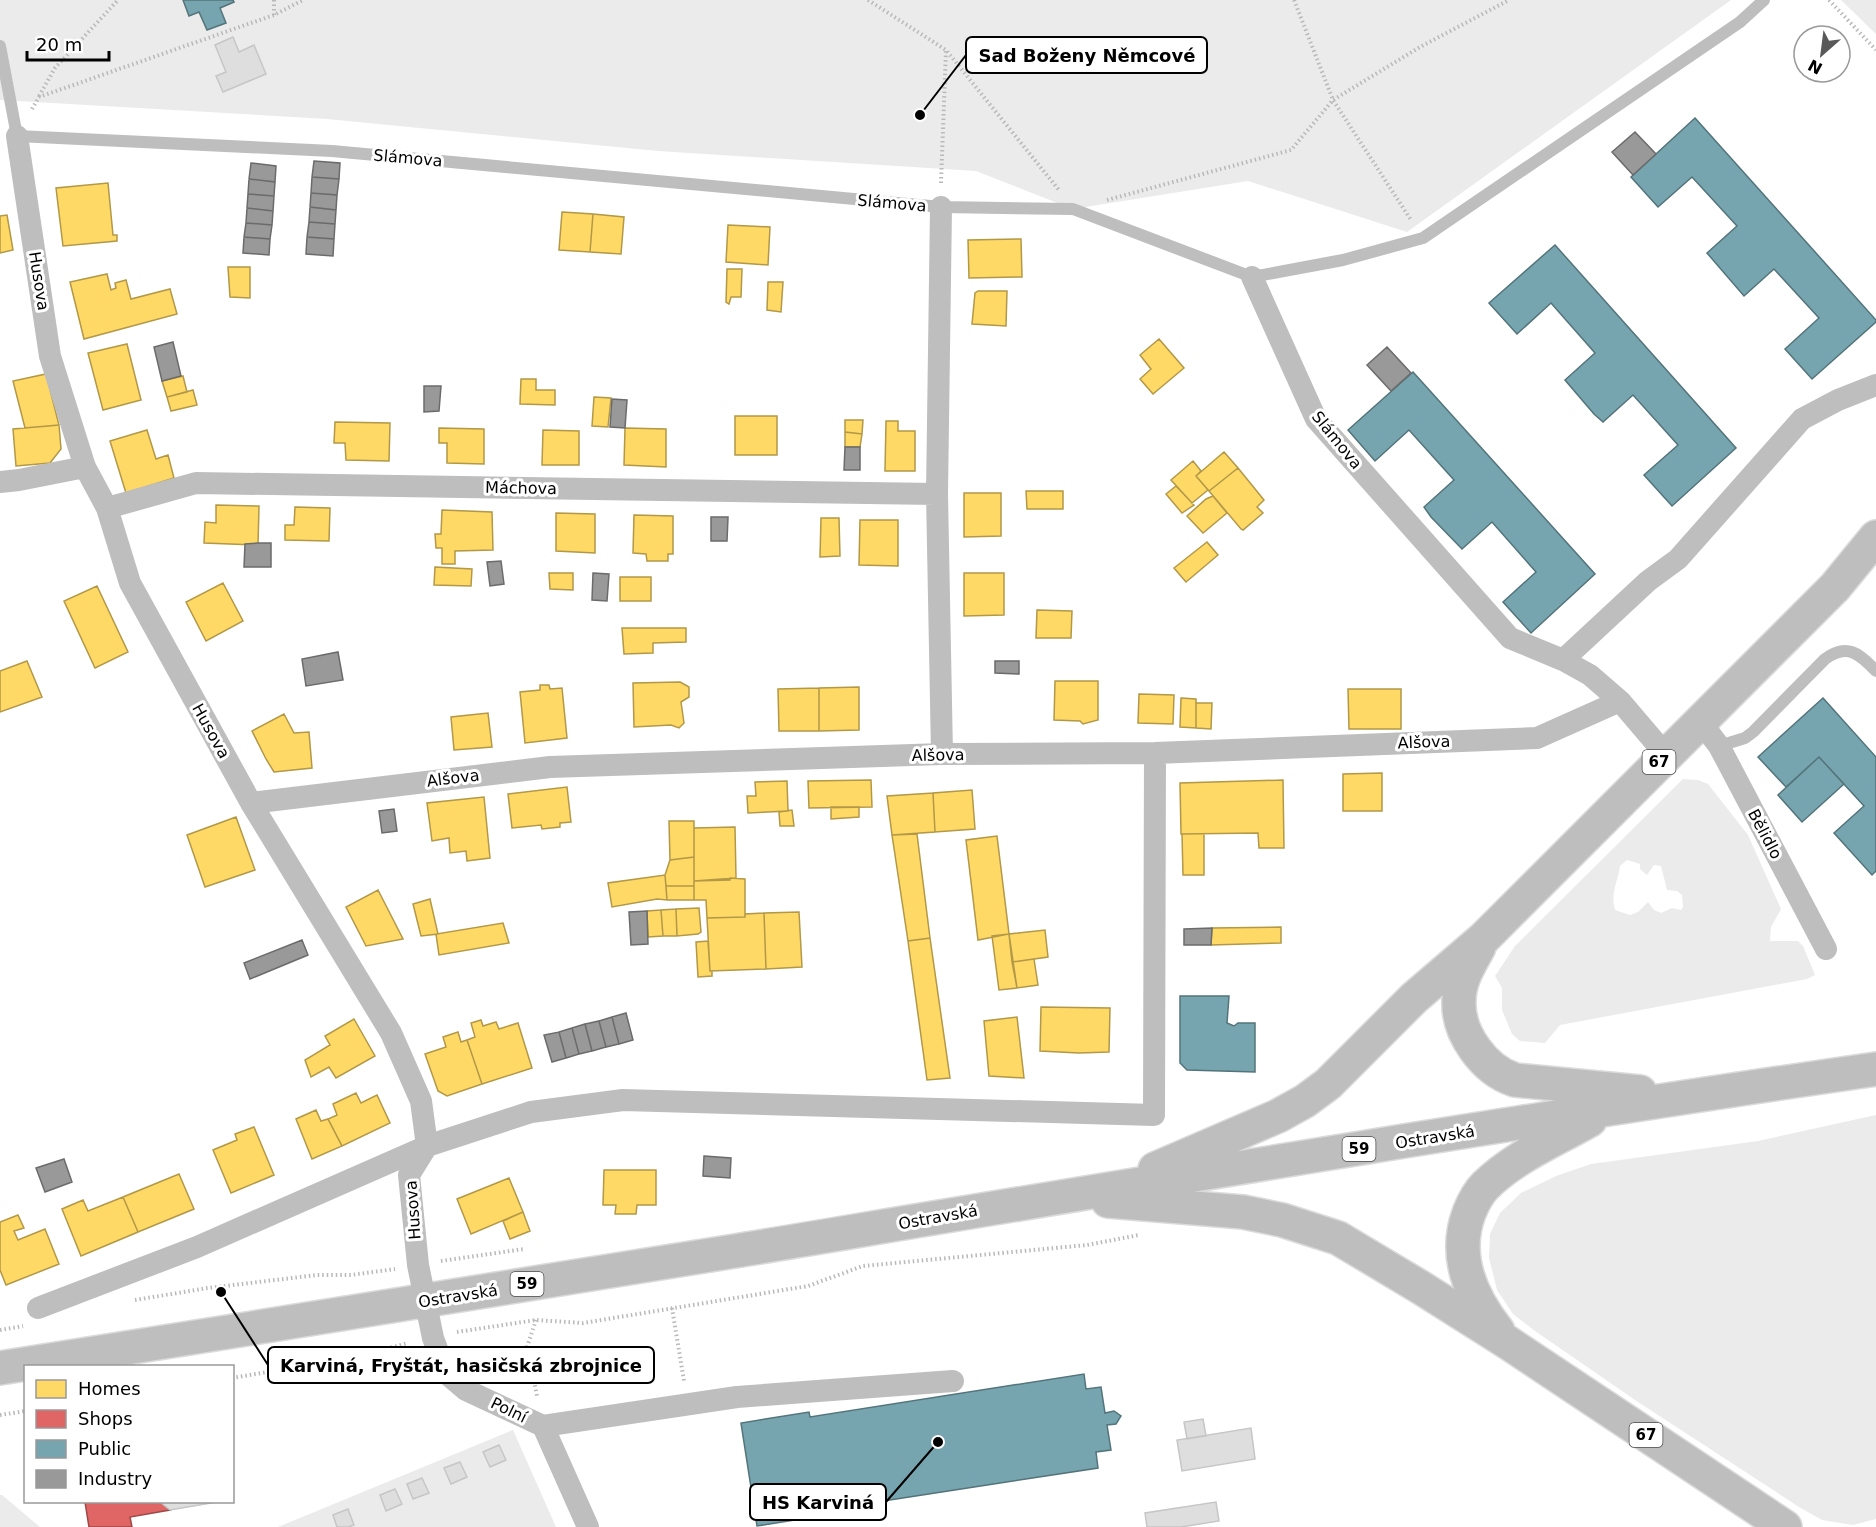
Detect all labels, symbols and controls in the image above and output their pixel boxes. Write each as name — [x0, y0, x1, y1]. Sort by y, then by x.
scale bar — [27, 24, 110, 62]
north arrow — [1792, 24, 1852, 84]
text: 20 m — [36, 34, 82, 55]
callout: Sad Boženy Němcové — [966, 37, 1207, 73]
text: Sad Boženy Němcové — [979, 45, 1195, 66]
text: N — [1805, 55, 1826, 78]
street label: Slámova — [373, 146, 443, 170]
street label: Slámova — [857, 191, 927, 215]
street label: Husova — [25, 250, 53, 312]
street label: Slámova — [1308, 407, 1366, 473]
street label: Máchova — [485, 478, 557, 498]
street label: Husova — [188, 700, 234, 762]
street label: Alšova — [1397, 732, 1451, 752]
street label: Alšova — [911, 745, 965, 765]
road number: 67 — [1642, 750, 1676, 774]
street label: Alšova — [426, 765, 480, 791]
street label: Bělidlo — [1744, 806, 1786, 862]
street label: Ostravská — [1394, 1121, 1476, 1153]
road number: 59 — [1342, 1137, 1376, 1161]
street label: Husova — [401, 1180, 425, 1240]
street label: Ostravská — [897, 1201, 979, 1233]
road number: 59 — [510, 1272, 544, 1296]
street label: Ostravská — [417, 1280, 499, 1312]
callout: Karviná, Fryštát, hasičská zbrojnice — [268, 1347, 654, 1383]
text: Karviná, Fryštát, hasičská zbrojnice — [280, 1355, 642, 1376]
legend — [24, 1365, 234, 1503]
text: Homes — [78, 1378, 141, 1399]
street label: Polní — [488, 1393, 531, 1427]
text: Shops — [78, 1408, 133, 1429]
road number: 67 — [1630, 1423, 1662, 1447]
text: Public — [78, 1438, 131, 1459]
text: Industry — [78, 1468, 152, 1489]
callout: HS Karviná — [750, 1484, 886, 1520]
text: HS Karviná — [762, 1492, 874, 1513]

